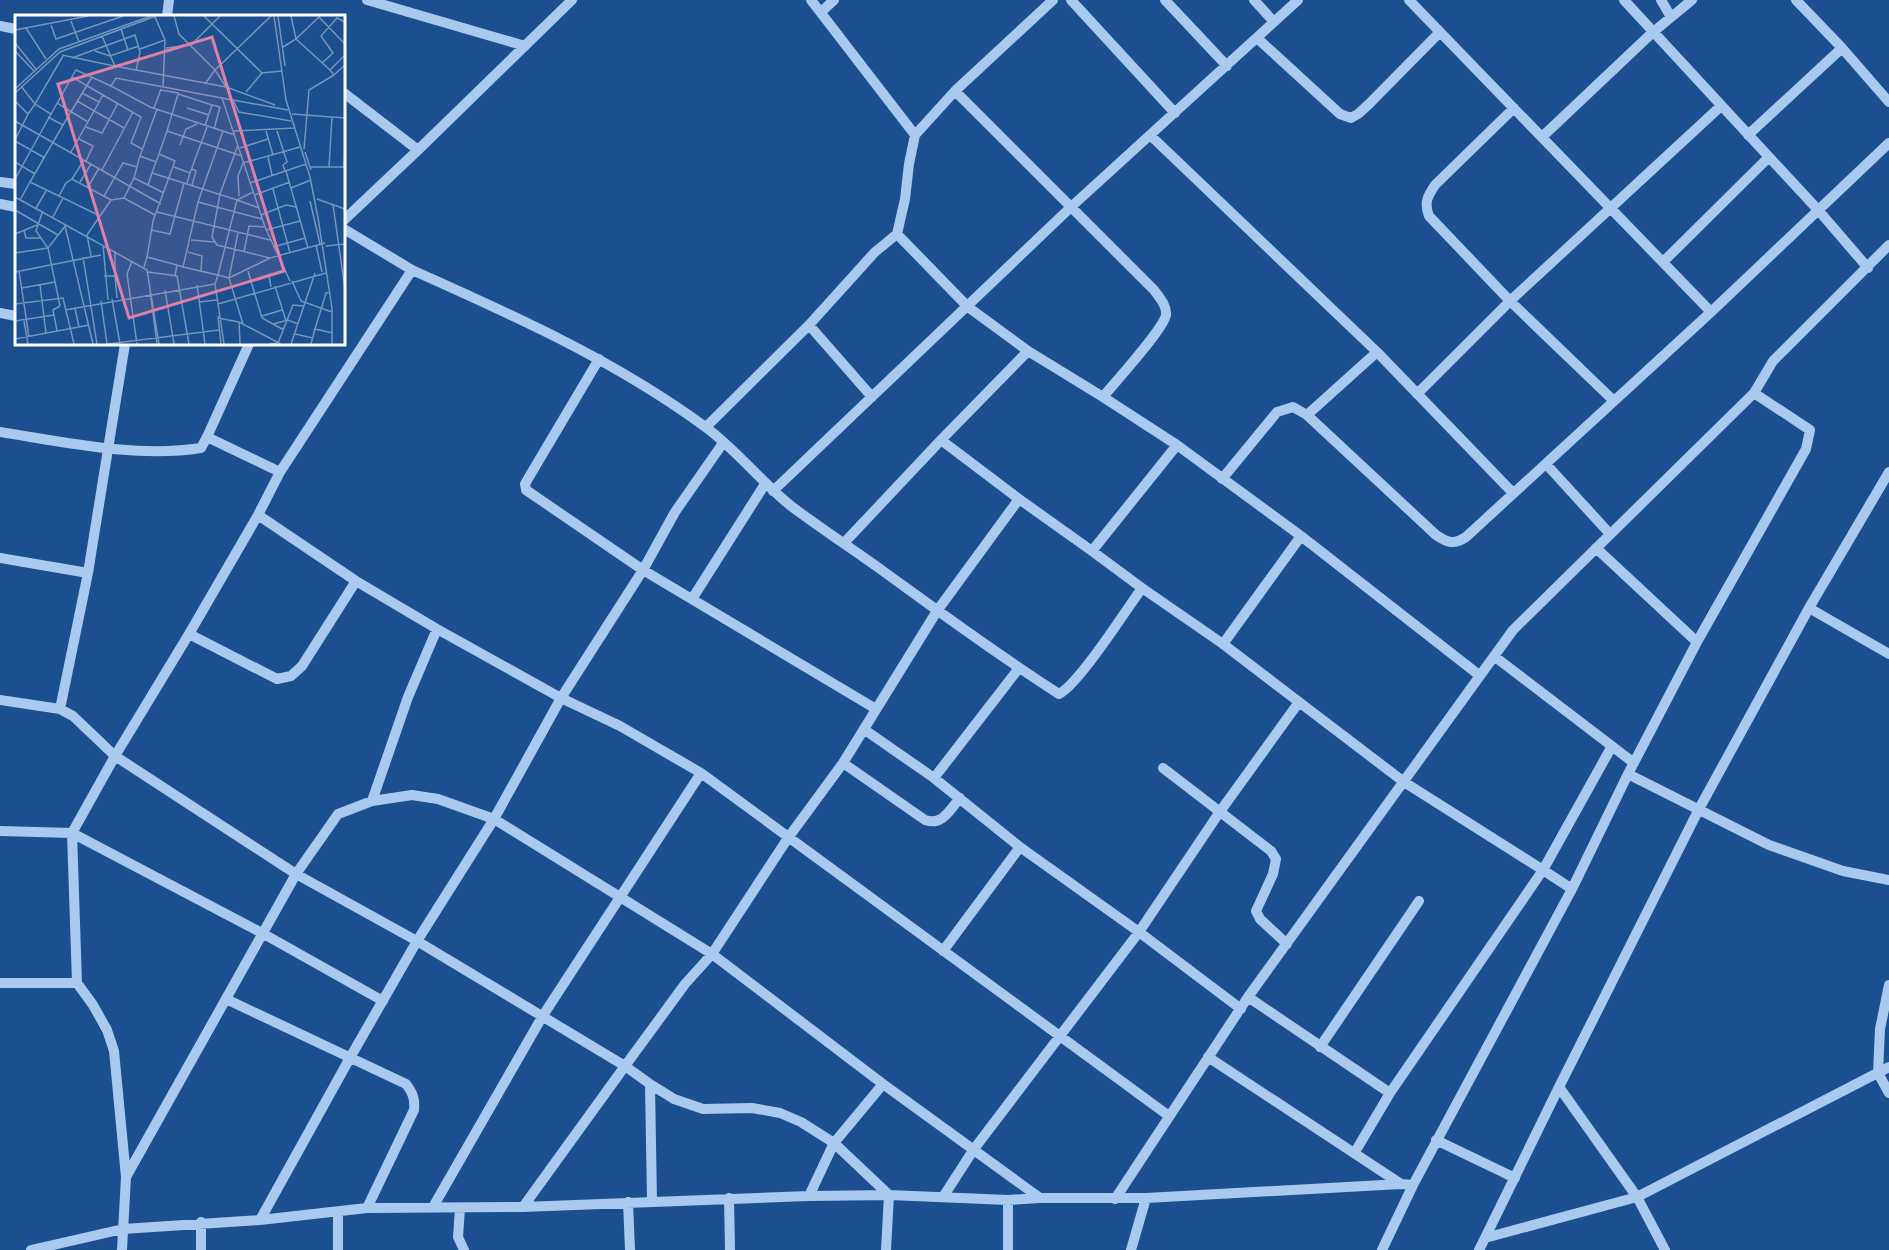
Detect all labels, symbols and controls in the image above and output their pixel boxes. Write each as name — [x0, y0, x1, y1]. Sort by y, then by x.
inset map — [15, 15, 345, 345]

